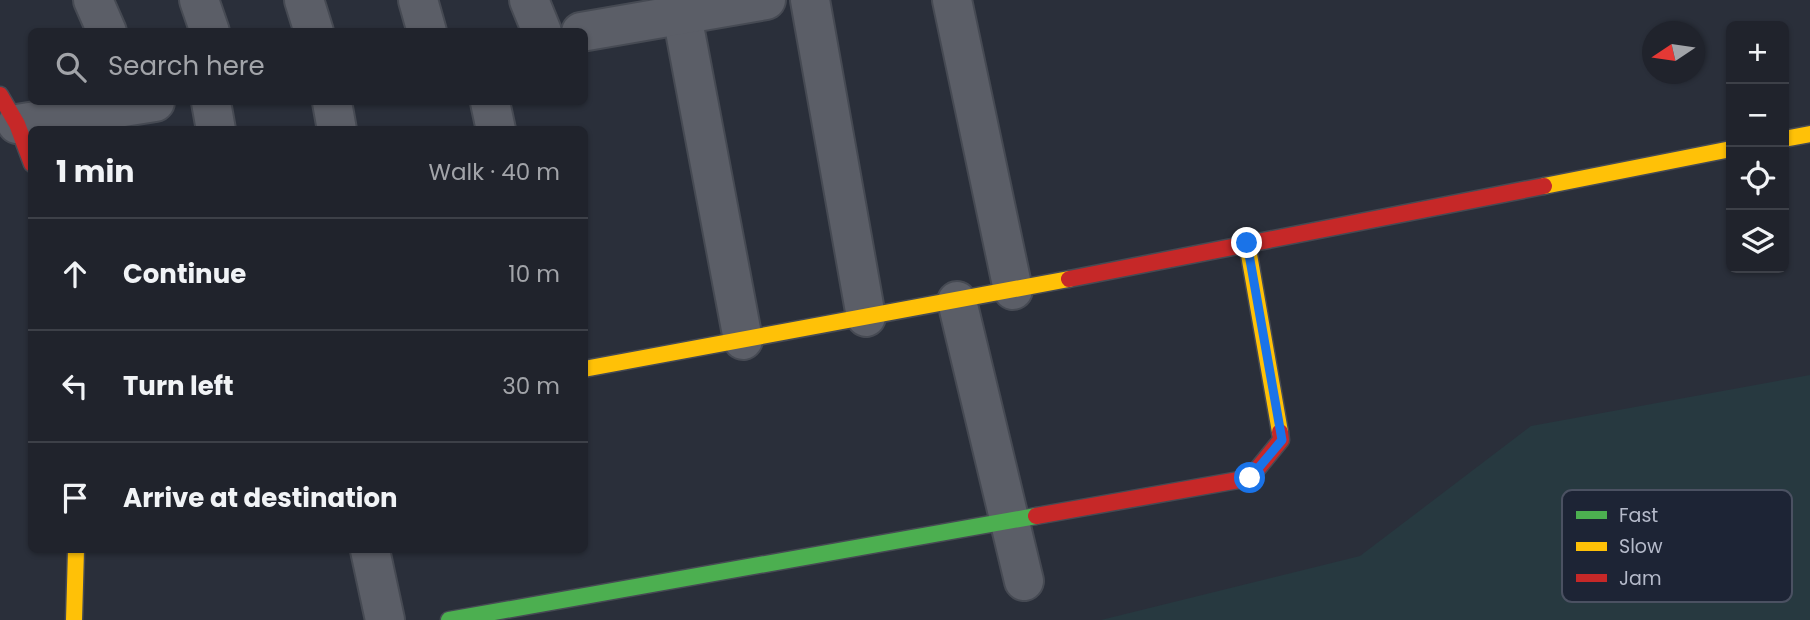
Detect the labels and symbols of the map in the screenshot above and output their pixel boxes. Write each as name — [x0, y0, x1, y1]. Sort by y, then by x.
north arrow — [1642, 21, 1705, 84]
route end — [1231, 227, 1262, 258]
route start — [1234, 462, 1265, 493]
legend — [1562, 490, 1792, 602]
text: Fast — [1619, 502, 1658, 529]
text: Slow — [1619, 533, 1663, 560]
text: Jam — [1619, 565, 1661, 592]

